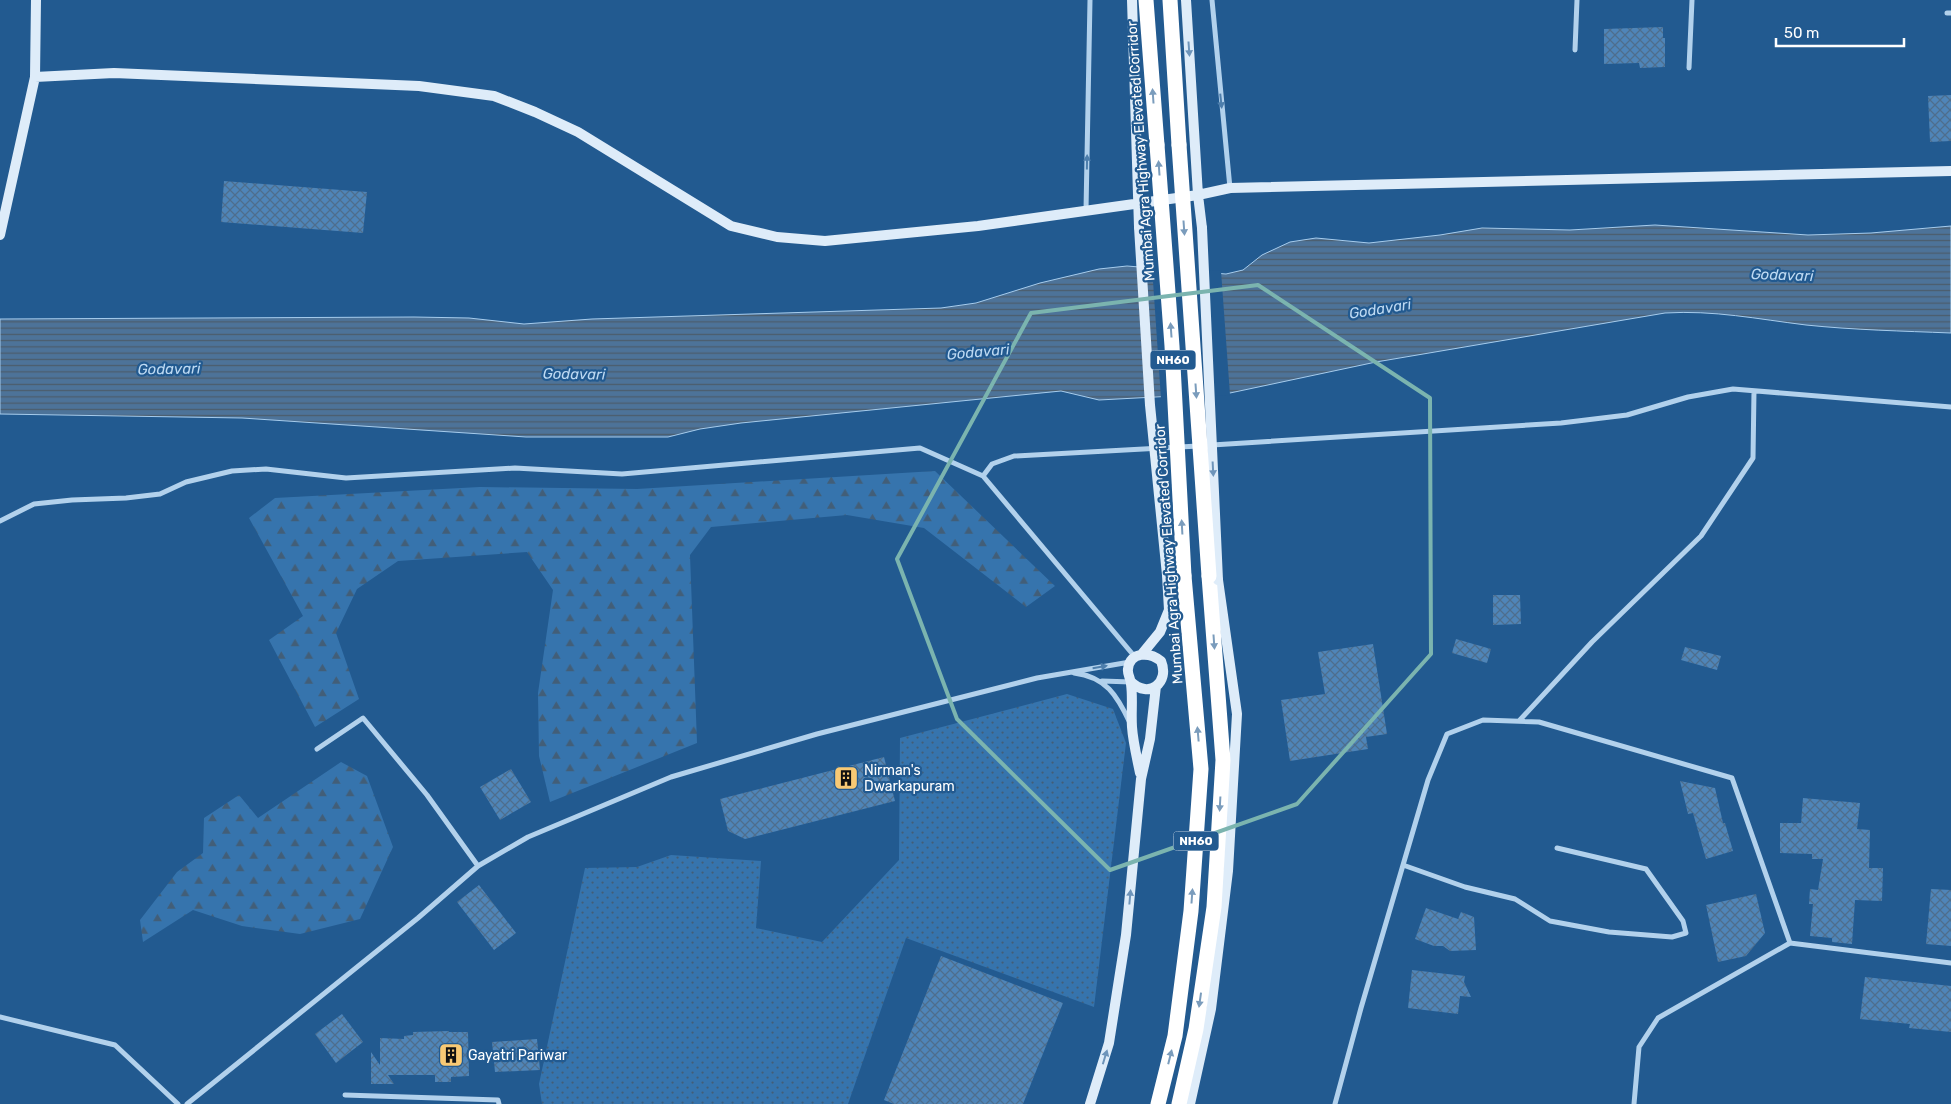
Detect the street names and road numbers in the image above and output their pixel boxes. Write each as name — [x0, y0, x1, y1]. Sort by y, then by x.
street label: Mumbai Agra Highway Elevated Corridor — [1123, 20, 1159, 282]
road number: NH60 — [1150, 350, 1196, 370]
street label: Mumbai Agra Highway Elevated Corridor — [1151, 423, 1187, 685]
road number: NH60 — [1174, 831, 1218, 850]

